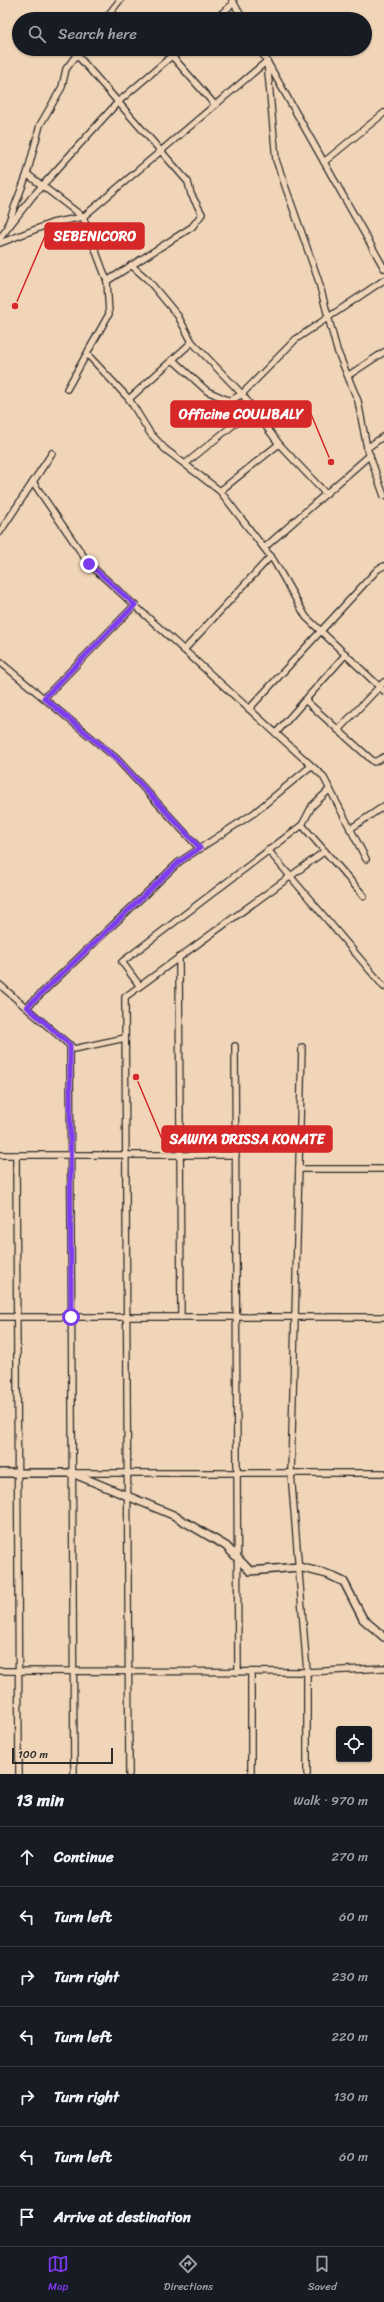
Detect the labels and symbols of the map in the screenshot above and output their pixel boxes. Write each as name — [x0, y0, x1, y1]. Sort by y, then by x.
callout: SEBENICORO — [45, 223, 144, 249]
text: SEBENICORO — [53, 224, 136, 249]
callout: Officine COULIBALY — [171, 401, 311, 427]
text: Officine COULIBALY — [178, 402, 305, 427]
route end — [80, 555, 98, 573]
callout: SAWIYA DRISSA KONATE — [162, 1126, 332, 1152]
text: SAWIYA DRISSA KONATE — [169, 1127, 326, 1152]
route start — [62, 1308, 80, 1326]
scale bar — [12, 1746, 113, 1765]

